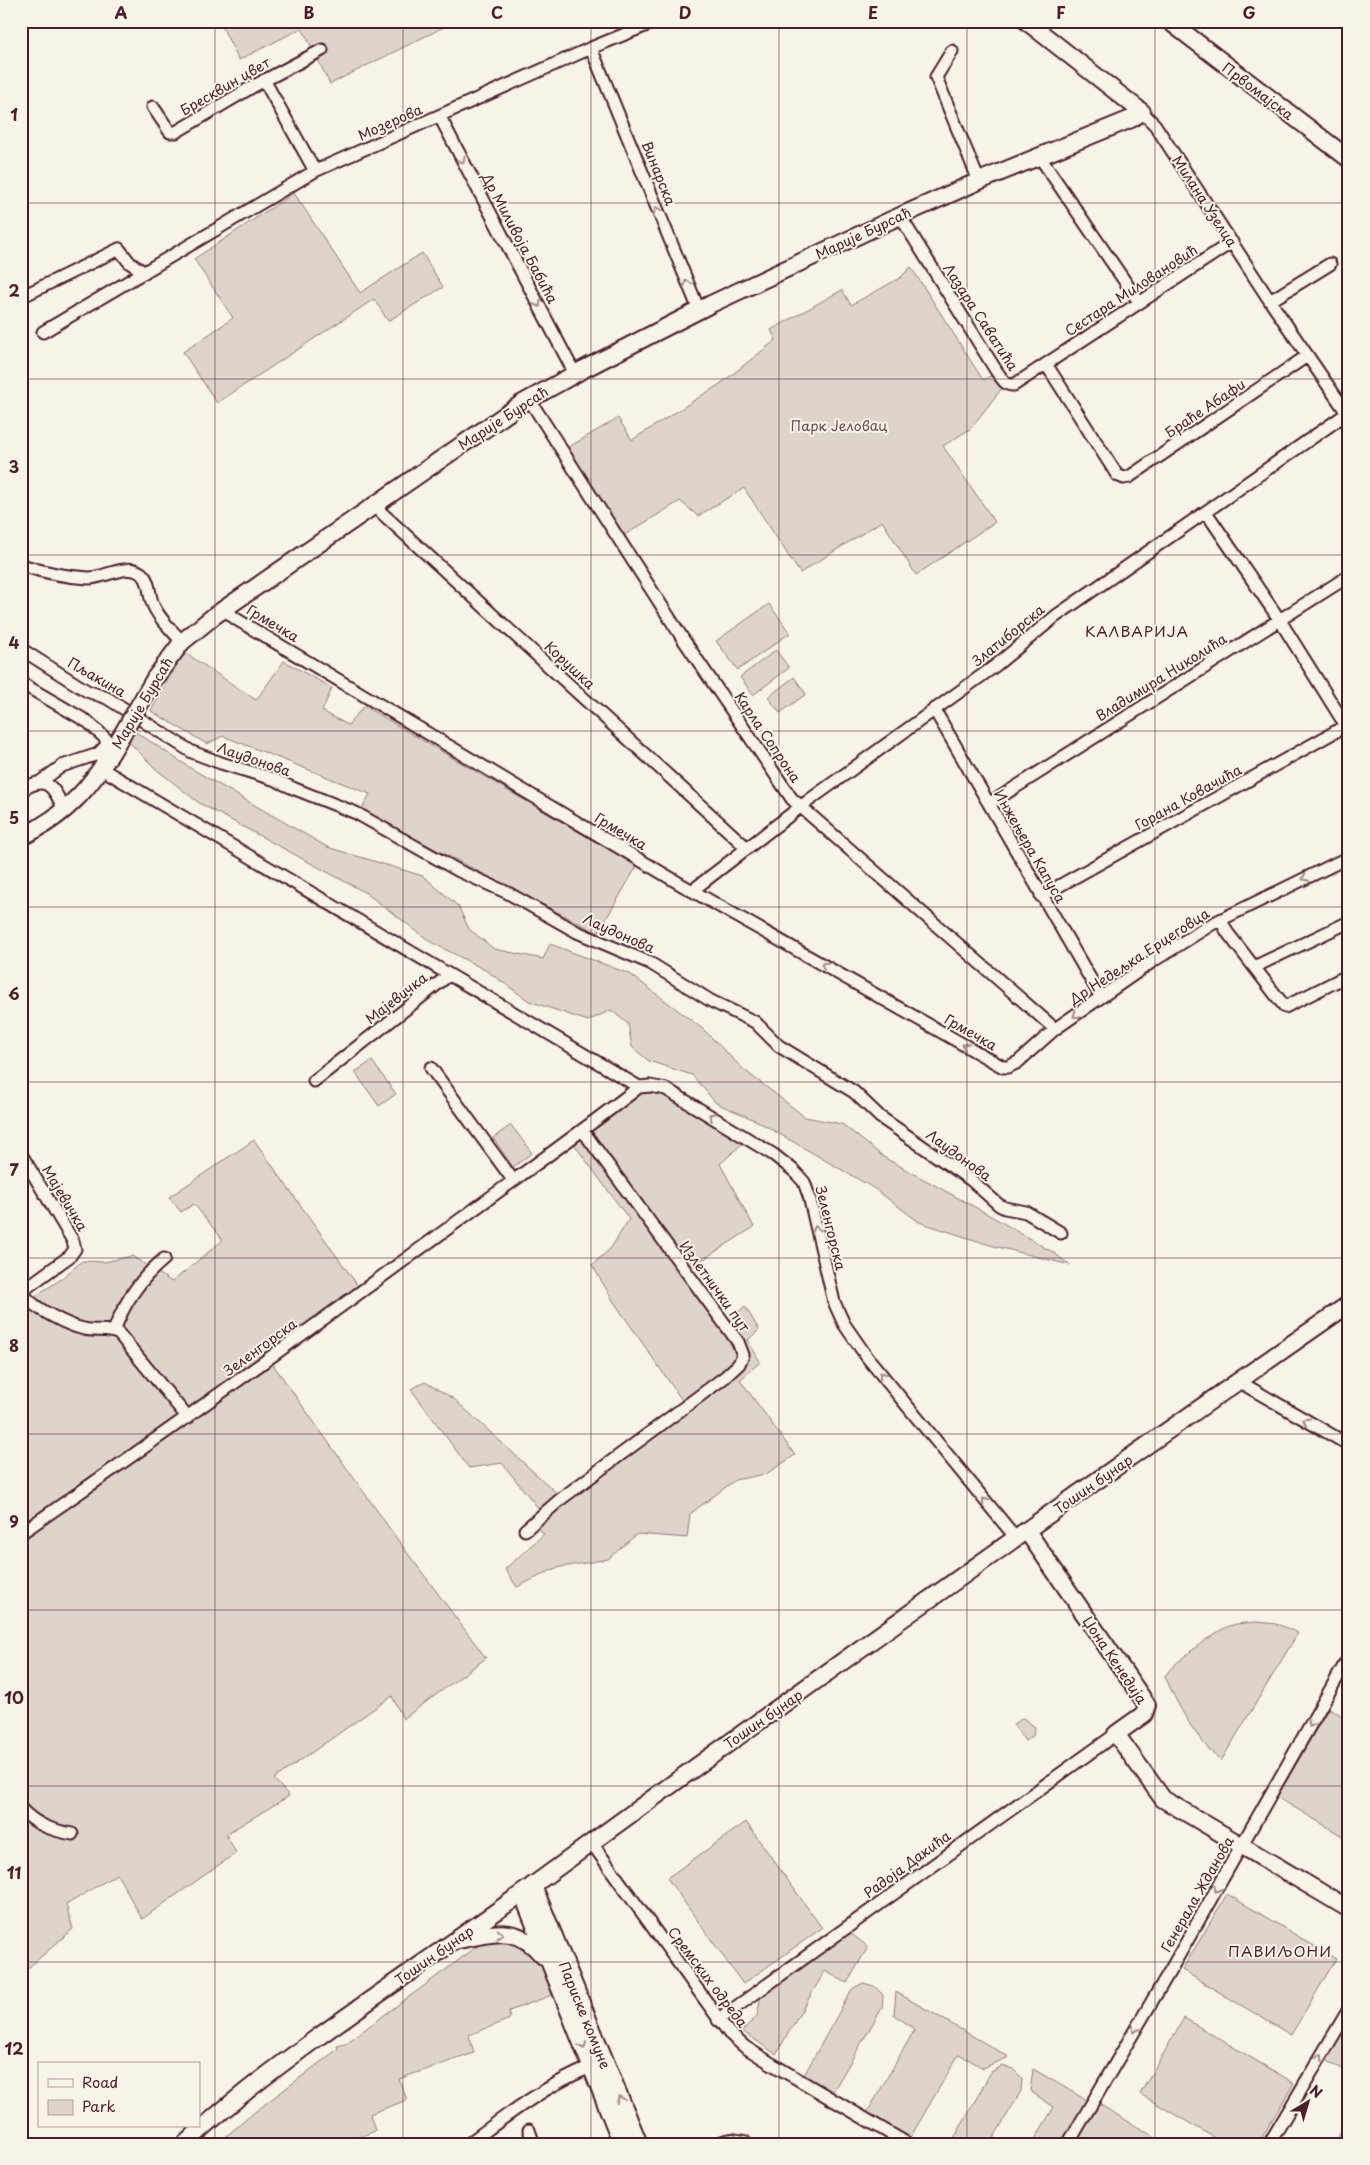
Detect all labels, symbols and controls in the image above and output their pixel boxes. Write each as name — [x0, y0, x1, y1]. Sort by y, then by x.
text: A — [115, 0, 128, 24]
text: B — [304, 0, 315, 24]
text: C — [491, 0, 503, 24]
text: D — [679, 0, 691, 24]
text: E — [868, 0, 878, 24]
text: F — [1056, 0, 1066, 24]
text: G — [1242, 0, 1256, 24]
street label: Бресквин цвет — [176, 52, 274, 120]
street label: Првомајска — [1218, 57, 1298, 125]
street label: Мозерова — [354, 98, 426, 146]
text: 1 — [10, 102, 18, 126]
street label: Винарска — [637, 138, 682, 209]
street label: Милана Узелца — [1167, 151, 1243, 251]
one-way arrow — [456, 155, 466, 164]
street label: Др Миливоја Бабића — [476, 168, 563, 307]
street label: Марије Бурсаћ — [812, 202, 914, 264]
one-way arrow — [653, 206, 664, 215]
street label: Сестара Миловановић — [1061, 239, 1201, 341]
street label: Лазара Саватића — [938, 259, 1024, 375]
text: 2 — [8, 278, 20, 302]
one-way arrow — [683, 279, 693, 288]
one-way arrow — [532, 299, 542, 308]
street label: Браће Абафи — [1161, 373, 1249, 443]
street label: Марије Бурсаћ — [454, 381, 552, 455]
park label: Парк Јеловац — [790, 415, 888, 436]
text: 3 — [9, 454, 19, 478]
street label: Грмечка — [243, 599, 303, 647]
street label: Златиборска — [966, 599, 1049, 671]
district label: КАЛВАРИЈА — [1085, 619, 1189, 642]
street label: Владимира Николића — [1091, 628, 1231, 726]
text: 4 — [9, 630, 20, 654]
street label: Корушка — [540, 636, 600, 694]
street label: Пљакина — [64, 652, 130, 702]
street label: Марије Бурсаћ — [106, 653, 178, 753]
street label: Карла Сопрона — [730, 687, 806, 787]
street label: Лаудонова — [215, 737, 294, 781]
street label: Горана Ковачића — [1131, 759, 1245, 835]
street label: Инжењера Капуса — [989, 785, 1071, 907]
text: 5 — [9, 805, 19, 829]
street label: Грмечка — [591, 807, 651, 855]
one-way arrow — [1301, 872, 1310, 882]
street label: Др Недељка Ерцеговца — [1064, 902, 1214, 1010]
street label: Лаудонова — [580, 908, 658, 958]
one-way arrow — [820, 961, 829, 971]
street label: Мајевичка — [361, 967, 432, 1029]
text: 6 — [8, 981, 20, 1005]
street label: Грмечка — [941, 1008, 1001, 1056]
one-way arrow — [1072, 1009, 1081, 1018]
one-way arrow — [961, 1042, 970, 1052]
one-way arrow — [708, 1113, 717, 1123]
street label: Лаудонова — [922, 1124, 996, 1186]
text: 7 — [9, 1157, 19, 1181]
street label: Мајевичка — [37, 1161, 93, 1235]
street label: Зеленгорска — [810, 1184, 852, 1273]
one-way arrow — [811, 1225, 822, 1234]
street label: Излетнички пут — [675, 1236, 755, 1336]
street label: Зеленгорска — [219, 1313, 301, 1381]
text: 8 — [9, 1333, 19, 1357]
one-way arrow — [879, 1372, 887, 1381]
one-way arrow — [1303, 1418, 1312, 1428]
street label: Тошин бунар — [1049, 1449, 1137, 1519]
one-way arrow — [981, 1497, 990, 1506]
text: 9 — [9, 1509, 19, 1533]
street label: Џона Кенедија — [1078, 1612, 1152, 1708]
street label: Тошин бунар — [719, 1684, 807, 1754]
text: 10 — [4, 1685, 24, 1709]
one-way arrow — [1307, 1718, 1317, 1727]
street label: Радоја Дакића — [859, 1825, 955, 1903]
street label: Генерала Жданова — [1155, 1832, 1239, 1956]
text: 11 — [7, 1860, 21, 1884]
one-way arrow — [1213, 1883, 1223, 1892]
street label: Тошин бунар — [390, 1920, 478, 1990]
street label: Сремских одреда — [663, 1922, 753, 2032]
one-way arrow — [496, 1929, 504, 1939]
district label: ПАВИЉОНИ — [1228, 1939, 1332, 1962]
street label: Париске комуне — [554, 1958, 616, 2072]
one-way arrow — [1131, 2024, 1141, 2033]
text: 12 — [5, 2036, 23, 2060]
one-way arrow — [577, 2041, 587, 2050]
one-way arrow — [1314, 2053, 1324, 2062]
legend — [38, 2062, 200, 2128]
text: Road — [82, 2070, 118, 2093]
north arrow — [1282, 2078, 1332, 2128]
text: N — [1305, 2080, 1327, 2103]
text: Park — [82, 2094, 116, 2117]
one-way arrow — [616, 2095, 626, 2104]

